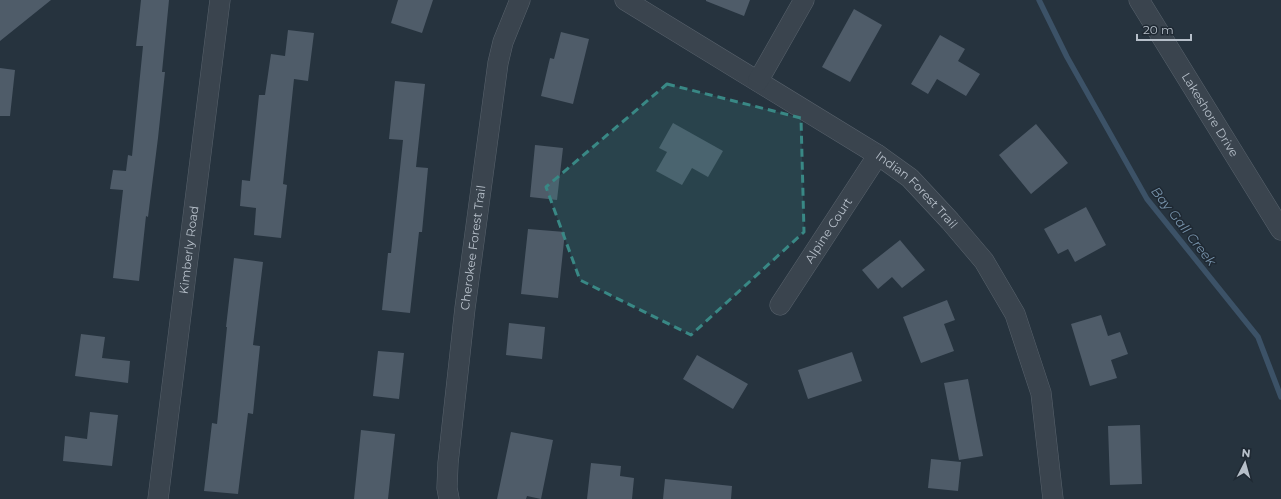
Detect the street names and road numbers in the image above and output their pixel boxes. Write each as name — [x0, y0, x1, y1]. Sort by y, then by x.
street label: Lakeshore Drive — [1179, 70, 1242, 160]
street label: Indian Forest Trail — [873, 148, 961, 231]
street label: Cherokee Forest Trail — [457, 184, 488, 311]
street label: Alpine Court — [801, 194, 855, 266]
street label: Kimberly Road — [176, 205, 201, 295]

